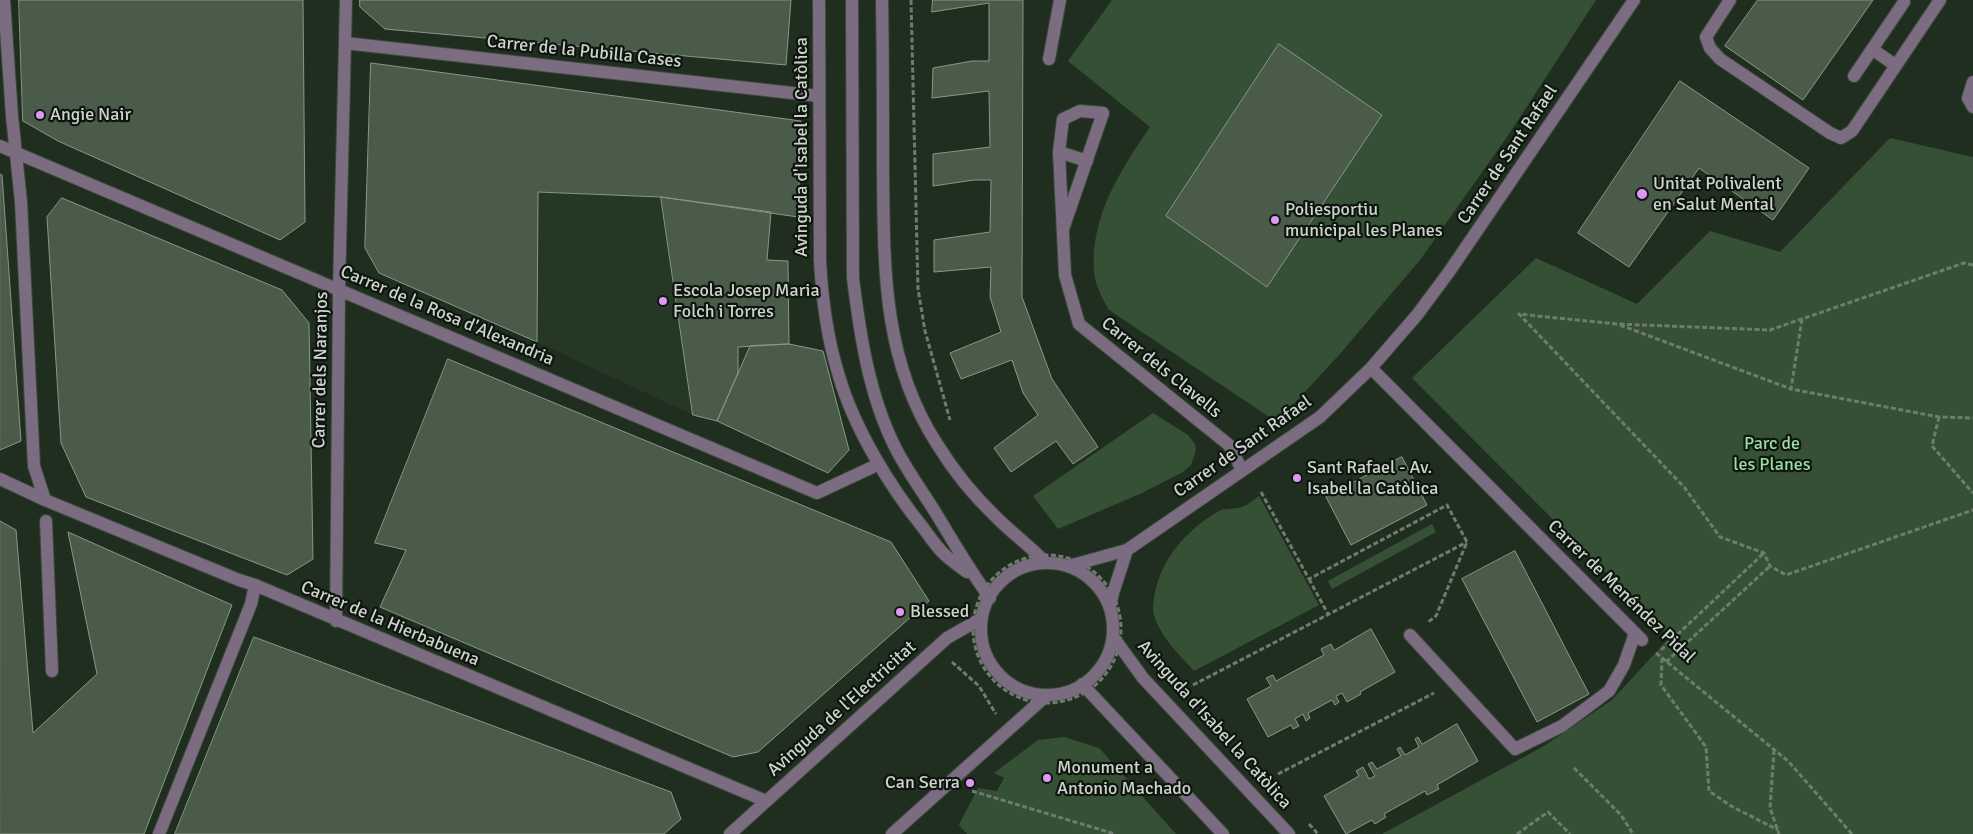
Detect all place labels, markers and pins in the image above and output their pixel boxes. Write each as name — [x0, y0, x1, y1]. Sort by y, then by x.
place label: Angie Nair — [50, 104, 131, 126]
marker: Angie Nair — [34, 109, 46, 121]
place label: Unitat Polivalent en Salut Mental — [1653, 173, 1782, 215]
marker: Unitat Polivalent en Salut Mental — [1635, 187, 1649, 201]
place label: Poliesportiu municipal les Planes — [1285, 199, 1443, 242]
marker: Poliesportiu municipal les Planes — [1269, 214, 1281, 226]
place label: Escola Josep Maria Folch i Torres — [673, 280, 820, 322]
marker: Escola Josep Maria Folch i Torres — [657, 295, 669, 307]
place label: Sant Rafael - Av. Isabel la Catòlica — [1307, 457, 1438, 499]
marker: Sant Rafael - Av. Isabel la Catòlica — [1291, 472, 1303, 484]
place label: Blessed — [910, 601, 969, 623]
marker: Blessed — [894, 606, 906, 618]
place label: Monument a Antonio Machado — [1057, 757, 1191, 800]
place label: Can Serra — [885, 772, 960, 794]
marker: Monument a Antonio Machado — [1041, 772, 1053, 784]
marker: Can Serra — [964, 777, 976, 789]

